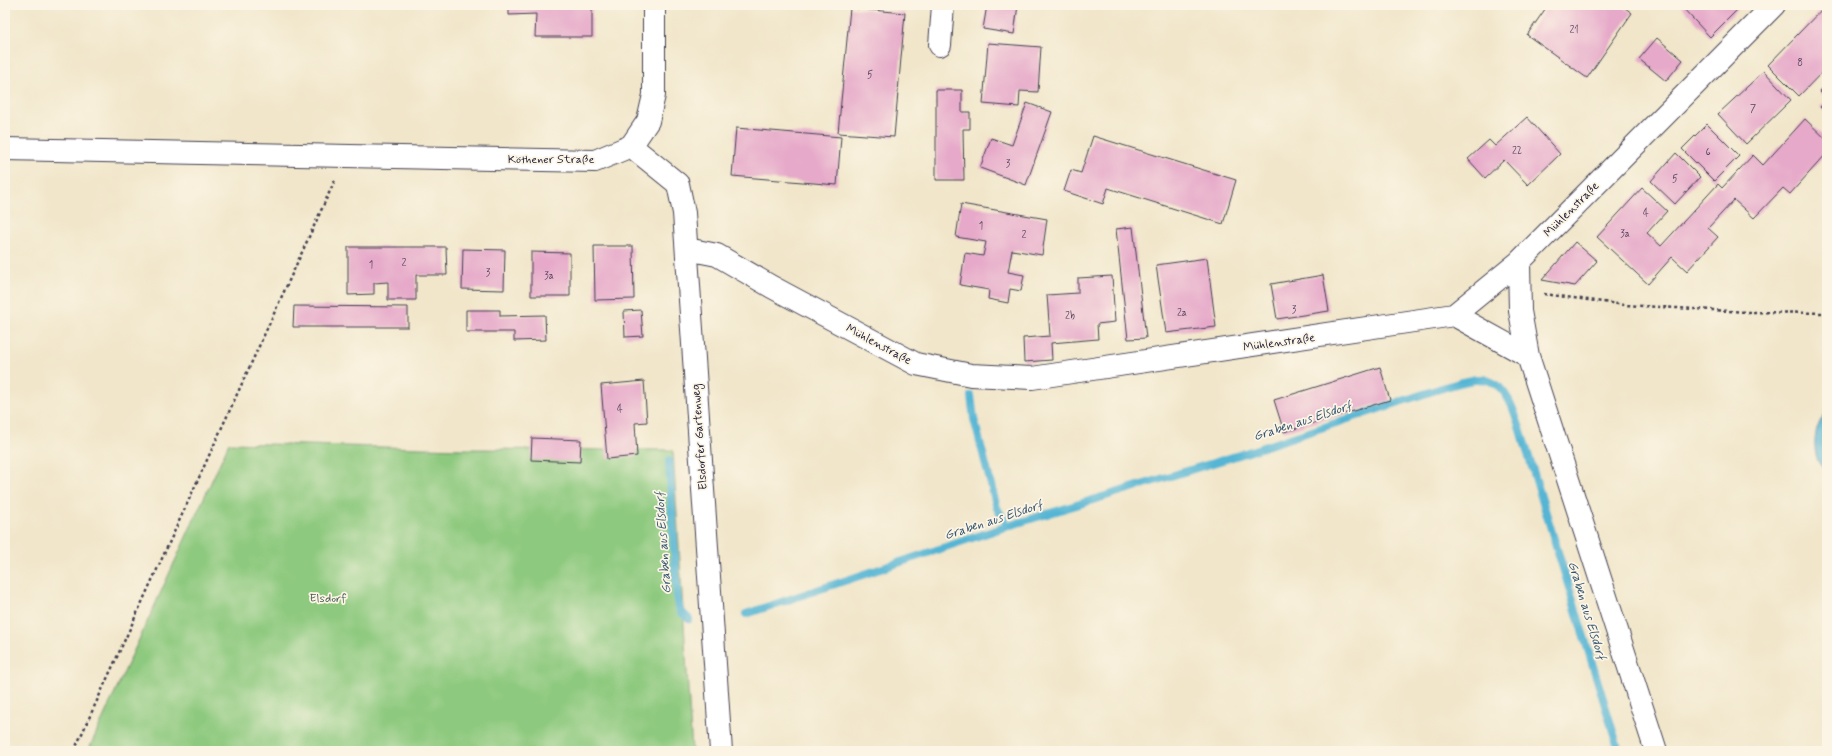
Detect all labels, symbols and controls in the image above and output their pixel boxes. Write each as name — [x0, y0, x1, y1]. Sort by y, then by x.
house number: 21 — [1569, 24, 1579, 37]
house number: 8 — [1797, 57, 1803, 70]
house number: 5 — [867, 69, 873, 82]
house number: 7 — [1750, 103, 1756, 116]
house number: 22 — [1512, 145, 1522, 158]
house number: 6 — [1705, 146, 1711, 159]
street label: Köthener Straße — [508, 152, 594, 168]
house number: 3 — [1006, 158, 1011, 171]
house number: 5 — [1672, 173, 1678, 186]
street label: Mühlenstraße — [1540, 178, 1603, 241]
house number: 4 — [1643, 207, 1649, 220]
house number: 1 — [979, 220, 983, 233]
house number: 3a — [1620, 228, 1630, 241]
house number: 2 — [1022, 229, 1027, 242]
house number: 2 — [402, 257, 407, 270]
house number: 1 — [369, 259, 373, 272]
house number: 3 — [486, 267, 491, 280]
house number: 3a — [544, 270, 554, 283]
house number: 3 — [1292, 304, 1297, 317]
house number: 2a — [1177, 307, 1187, 320]
house number: 2b — [1065, 310, 1075, 323]
street label: Mühlenstraße — [843, 321, 914, 369]
street label: Mühlenstraße — [1242, 330, 1316, 356]
street label: Elsdorfer Gartenweg — [688, 383, 712, 491]
water label: Graben aus Elsdorf — [1251, 397, 1355, 445]
house number: 4 — [617, 403, 623, 416]
water label: Graben aus Elsdorf — [651, 490, 676, 594]
water label: Graben aus Elsdorf — [942, 496, 1046, 544]
water label: Graben aus Elsdorf — [1564, 559, 1610, 664]
park label: Elsdorf — [310, 591, 346, 607]

